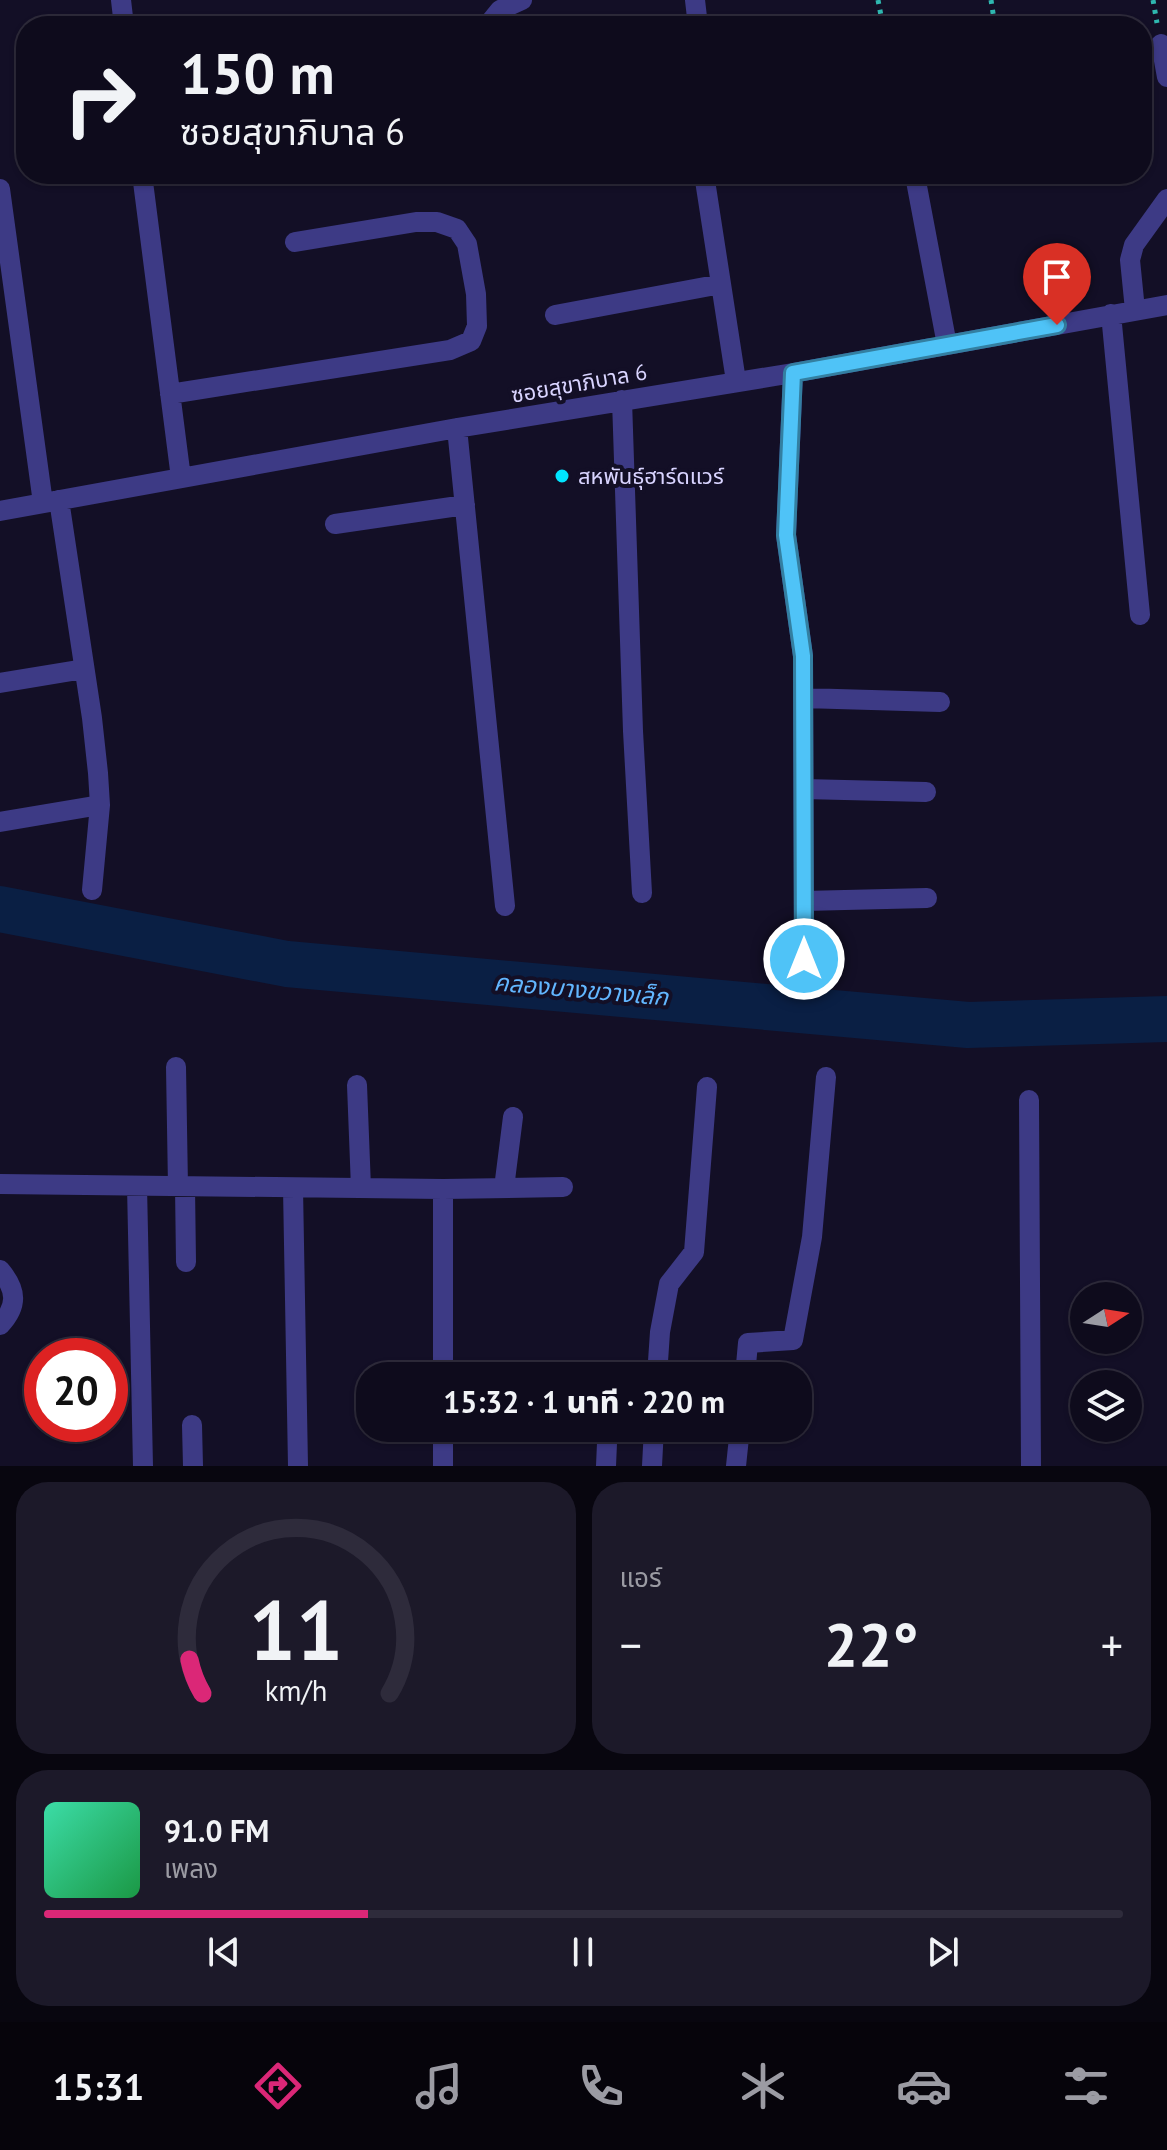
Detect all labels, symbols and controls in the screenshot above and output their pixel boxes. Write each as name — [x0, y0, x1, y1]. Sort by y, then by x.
text: 150 m — [180, 37, 335, 109]
icon: right — [48, 48, 152, 152]
text: ซอยสุขาภิบาล 6 — [180, 108, 405, 155]
pin — [1023, 243, 1091, 325]
icon: arrive — [1035, 255, 1079, 299]
street label: ซอยสุขาภิบาล 6 — [509, 357, 649, 409]
place label: สหพันธุ์ฮาร์ดแวร์ — [578, 462, 725, 490]
marker: สหพันธุ์ฮาร์ดแวร์ — [553, 467, 571, 485]
position arrow — [762, 917, 846, 1001]
water label: คลองบางขวางเล็ก — [493, 966, 671, 1013]
north arrow — [1070, 1282, 1142, 1354]
map controls — [1070, 1282, 1142, 1442]
speed limit sign: 20 — [24, 1338, 128, 1442]
button: layers — [1070, 1370, 1142, 1442]
text: 15:32 · 1 นาที · 220 m — [443, 1382, 725, 1421]
text: แอร์ — [620, 1561, 662, 1594]
text: 11 — [249, 1575, 343, 1683]
text: 22° — [824, 1605, 918, 1683]
text: − — [620, 1616, 642, 1673]
text: + — [1101, 1616, 1123, 1673]
text: km/h — [264, 1672, 327, 1709]
text: 91.0 FM — [164, 1811, 269, 1850]
text: เพลง — [164, 1852, 218, 1885]
icon: previous — [202, 1930, 246, 1974]
icon: pause — [561, 1930, 605, 1974]
icon: next — [921, 1930, 965, 1974]
icon: directions — [250, 2058, 306, 2114]
icon: music — [411, 2058, 467, 2114]
icon: phone — [573, 2058, 629, 2114]
icon: climate — [735, 2058, 791, 2114]
icon: car — [896, 2058, 952, 2114]
icon: filters — [1058, 2058, 1114, 2114]
text: 15:31 — [53, 2063, 144, 2110]

